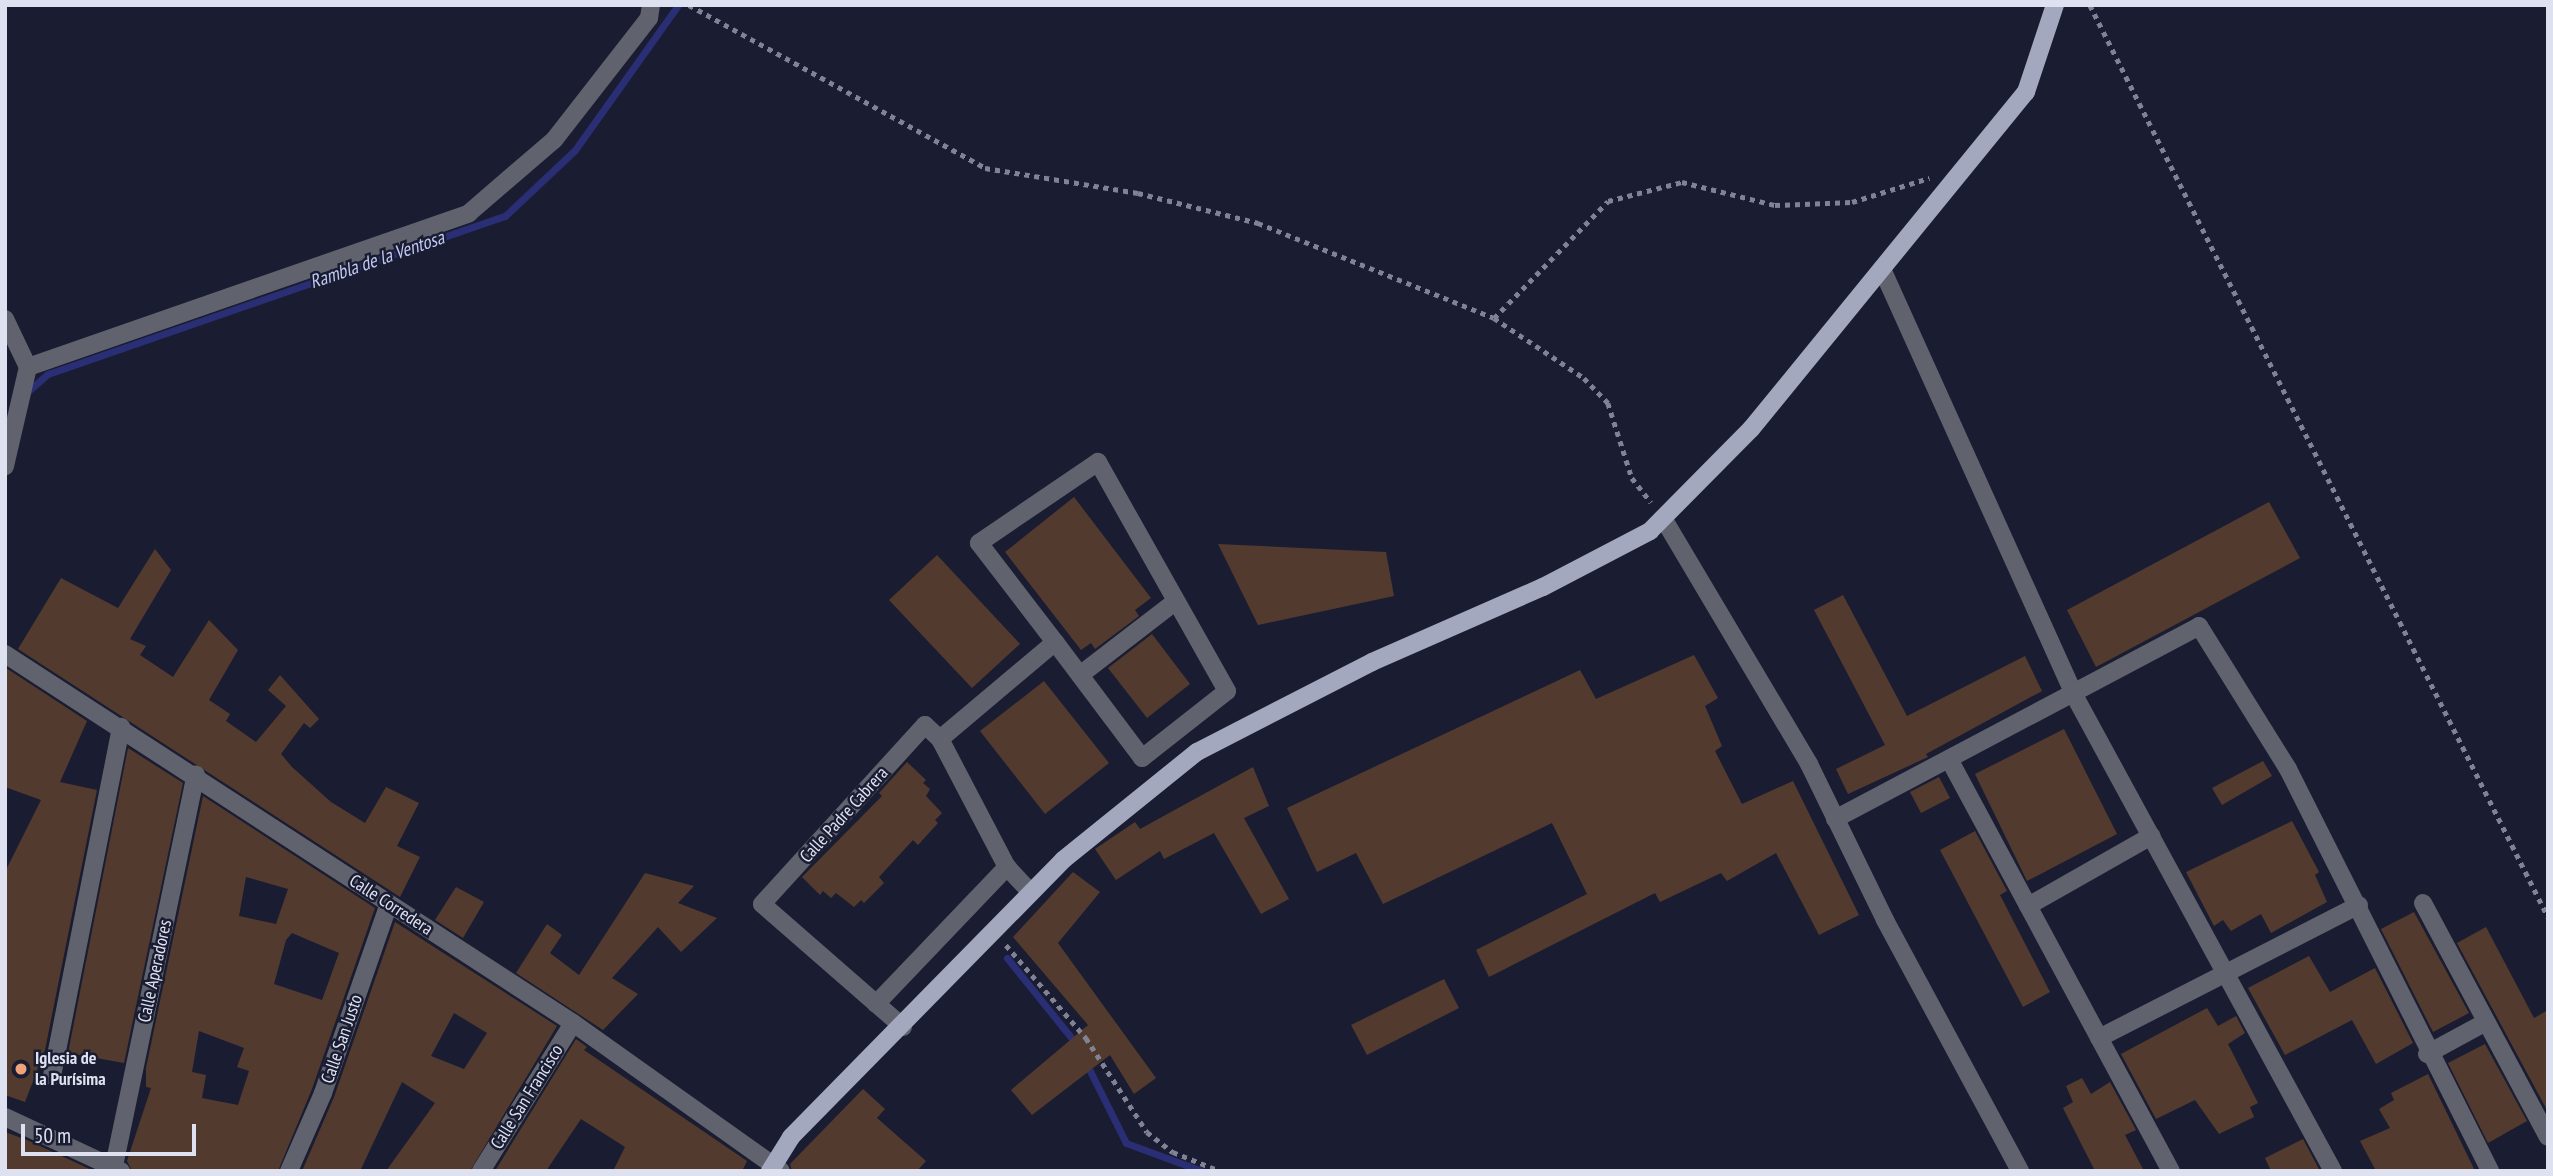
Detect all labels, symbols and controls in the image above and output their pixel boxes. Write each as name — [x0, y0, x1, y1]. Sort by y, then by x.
water label: Rambla de la Ventosa — [307, 226, 447, 294]
street label: Calle Padre Cabrera — [795, 763, 893, 867]
street label: Calle Corredera — [345, 870, 437, 940]
street label: Calle Aperadores — [134, 918, 176, 1024]
street label: Calle San Justo — [317, 992, 367, 1086]
street label: Calle San Francisco — [486, 1041, 568, 1153]
place label: Iglesia de la Purísima — [35, 1048, 106, 1090]
marker: Iglesia de la Purísima — [13, 1061, 29, 1077]
scale bar — [24, 1110, 200, 1154]
text: 50 m — [34, 1122, 71, 1149]

